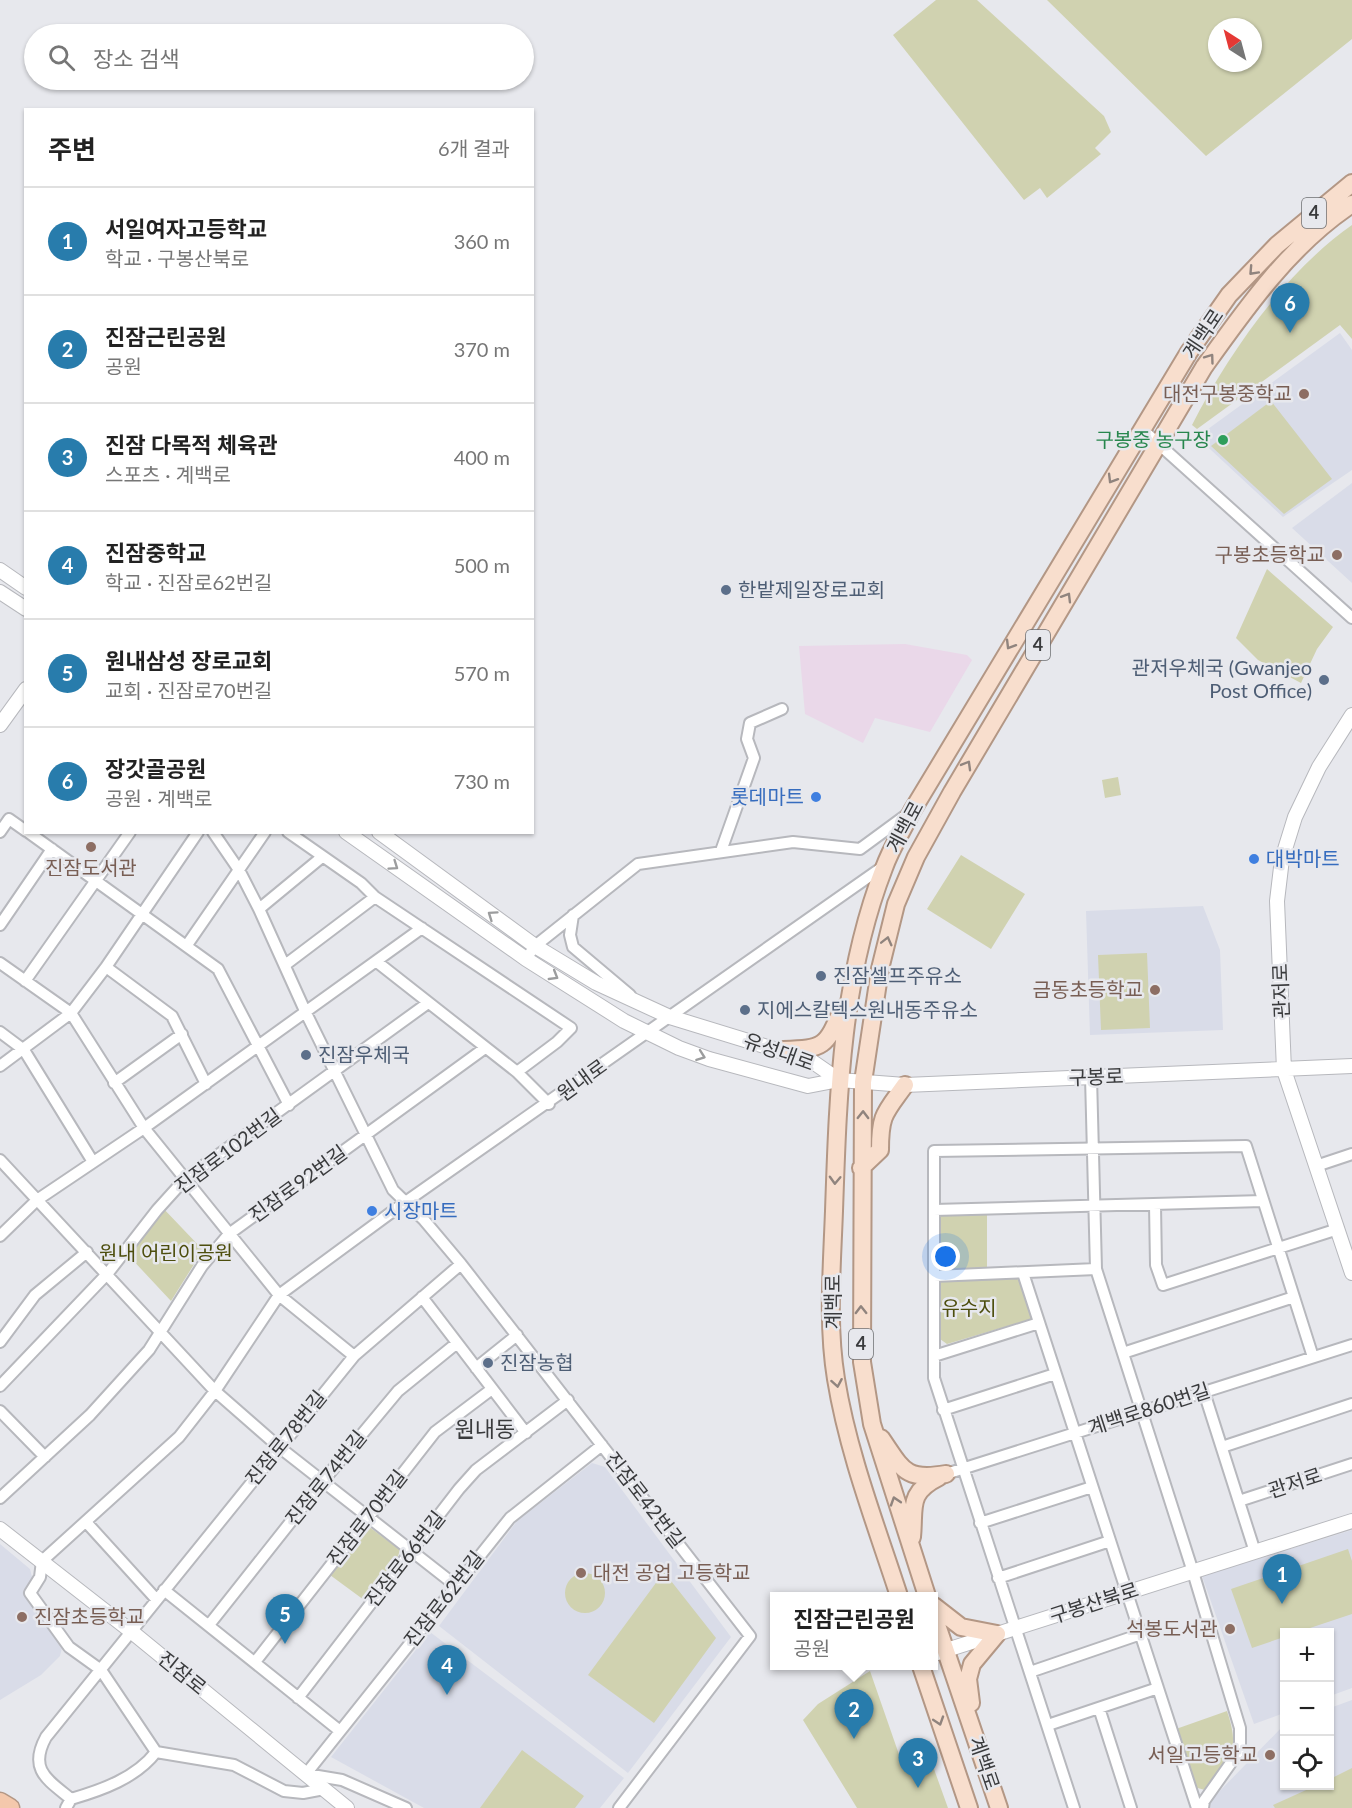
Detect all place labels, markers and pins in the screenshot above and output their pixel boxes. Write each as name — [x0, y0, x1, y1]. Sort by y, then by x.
pin: 6 — [1270, 284, 1310, 333]
place label: 대전구봉중학교 — [1163, 381, 1292, 405]
marker: 대전구봉중학교 — [1297, 387, 1311, 401]
place label: 구봉중 농구장 — [1095, 427, 1211, 451]
marker: 구봉중 농구장 — [1216, 433, 1230, 447]
place label: 구봉초등학교 — [1215, 542, 1325, 566]
marker: 구봉초등학교 — [1330, 548, 1344, 562]
place label: 한밭제일장로교회 — [738, 577, 885, 601]
marker: 한밭제일장로교회 — [719, 583, 733, 597]
place label: 관저우체국 (Gwanjeo Post Office) — [1132, 655, 1312, 702]
marker: 관저우체국 (Gwanjeo Post Office) — [1317, 673, 1331, 687]
place label: 롯데마트 — [730, 784, 804, 808]
marker: 롯데마트 — [809, 790, 823, 804]
marker: 진잠도서관 — [84, 840, 98, 854]
place label: 대박마트 — [1266, 846, 1340, 870]
marker: 대박마트 — [1247, 852, 1261, 866]
place label: 진잠도서관 — [45, 855, 137, 879]
place label: 진잠셀프주유소 — [833, 963, 962, 987]
marker: 진잠셀프주유소 — [814, 969, 828, 983]
place label: 금동초등학교 — [1033, 977, 1143, 1001]
marker: 금동초등학교 — [1148, 983, 1162, 997]
place label: 지에스칼텍스원내동주유소 — [757, 997, 978, 1021]
marker: 지에스칼텍스원내동주유소 — [738, 1003, 752, 1017]
place label: 진잠우체국 — [318, 1042, 410, 1066]
marker: 진잠우체국 — [299, 1048, 313, 1062]
place label: 시장마트 — [384, 1198, 458, 1222]
marker: 시장마트 — [365, 1204, 379, 1218]
place label: 진잠농협 — [500, 1350, 574, 1374]
marker: 진잠농협 — [481, 1356, 495, 1370]
pin: 1 — [1262, 1554, 1302, 1604]
place label: 대전 공업 고등학교 — [593, 1560, 750, 1584]
marker: 대전 공업 고등학교 — [574, 1566, 588, 1580]
pin: 5 — [266, 1594, 304, 1644]
place label: 진잠초등학교 — [34, 1604, 144, 1628]
marker: 진잠초등학교 — [15, 1610, 29, 1624]
place label: 석봉도서관 — [1126, 1616, 1218, 1640]
marker: 석봉도서관 — [1223, 1622, 1237, 1636]
pin: 4 — [428, 1646, 466, 1695]
pin: 2 — [834, 1690, 874, 1739]
pin: 3 — [898, 1738, 938, 1788]
place label: 서일고등학교 — [1148, 1742, 1258, 1766]
marker: 서일고등학교 — [1263, 1748, 1277, 1762]

